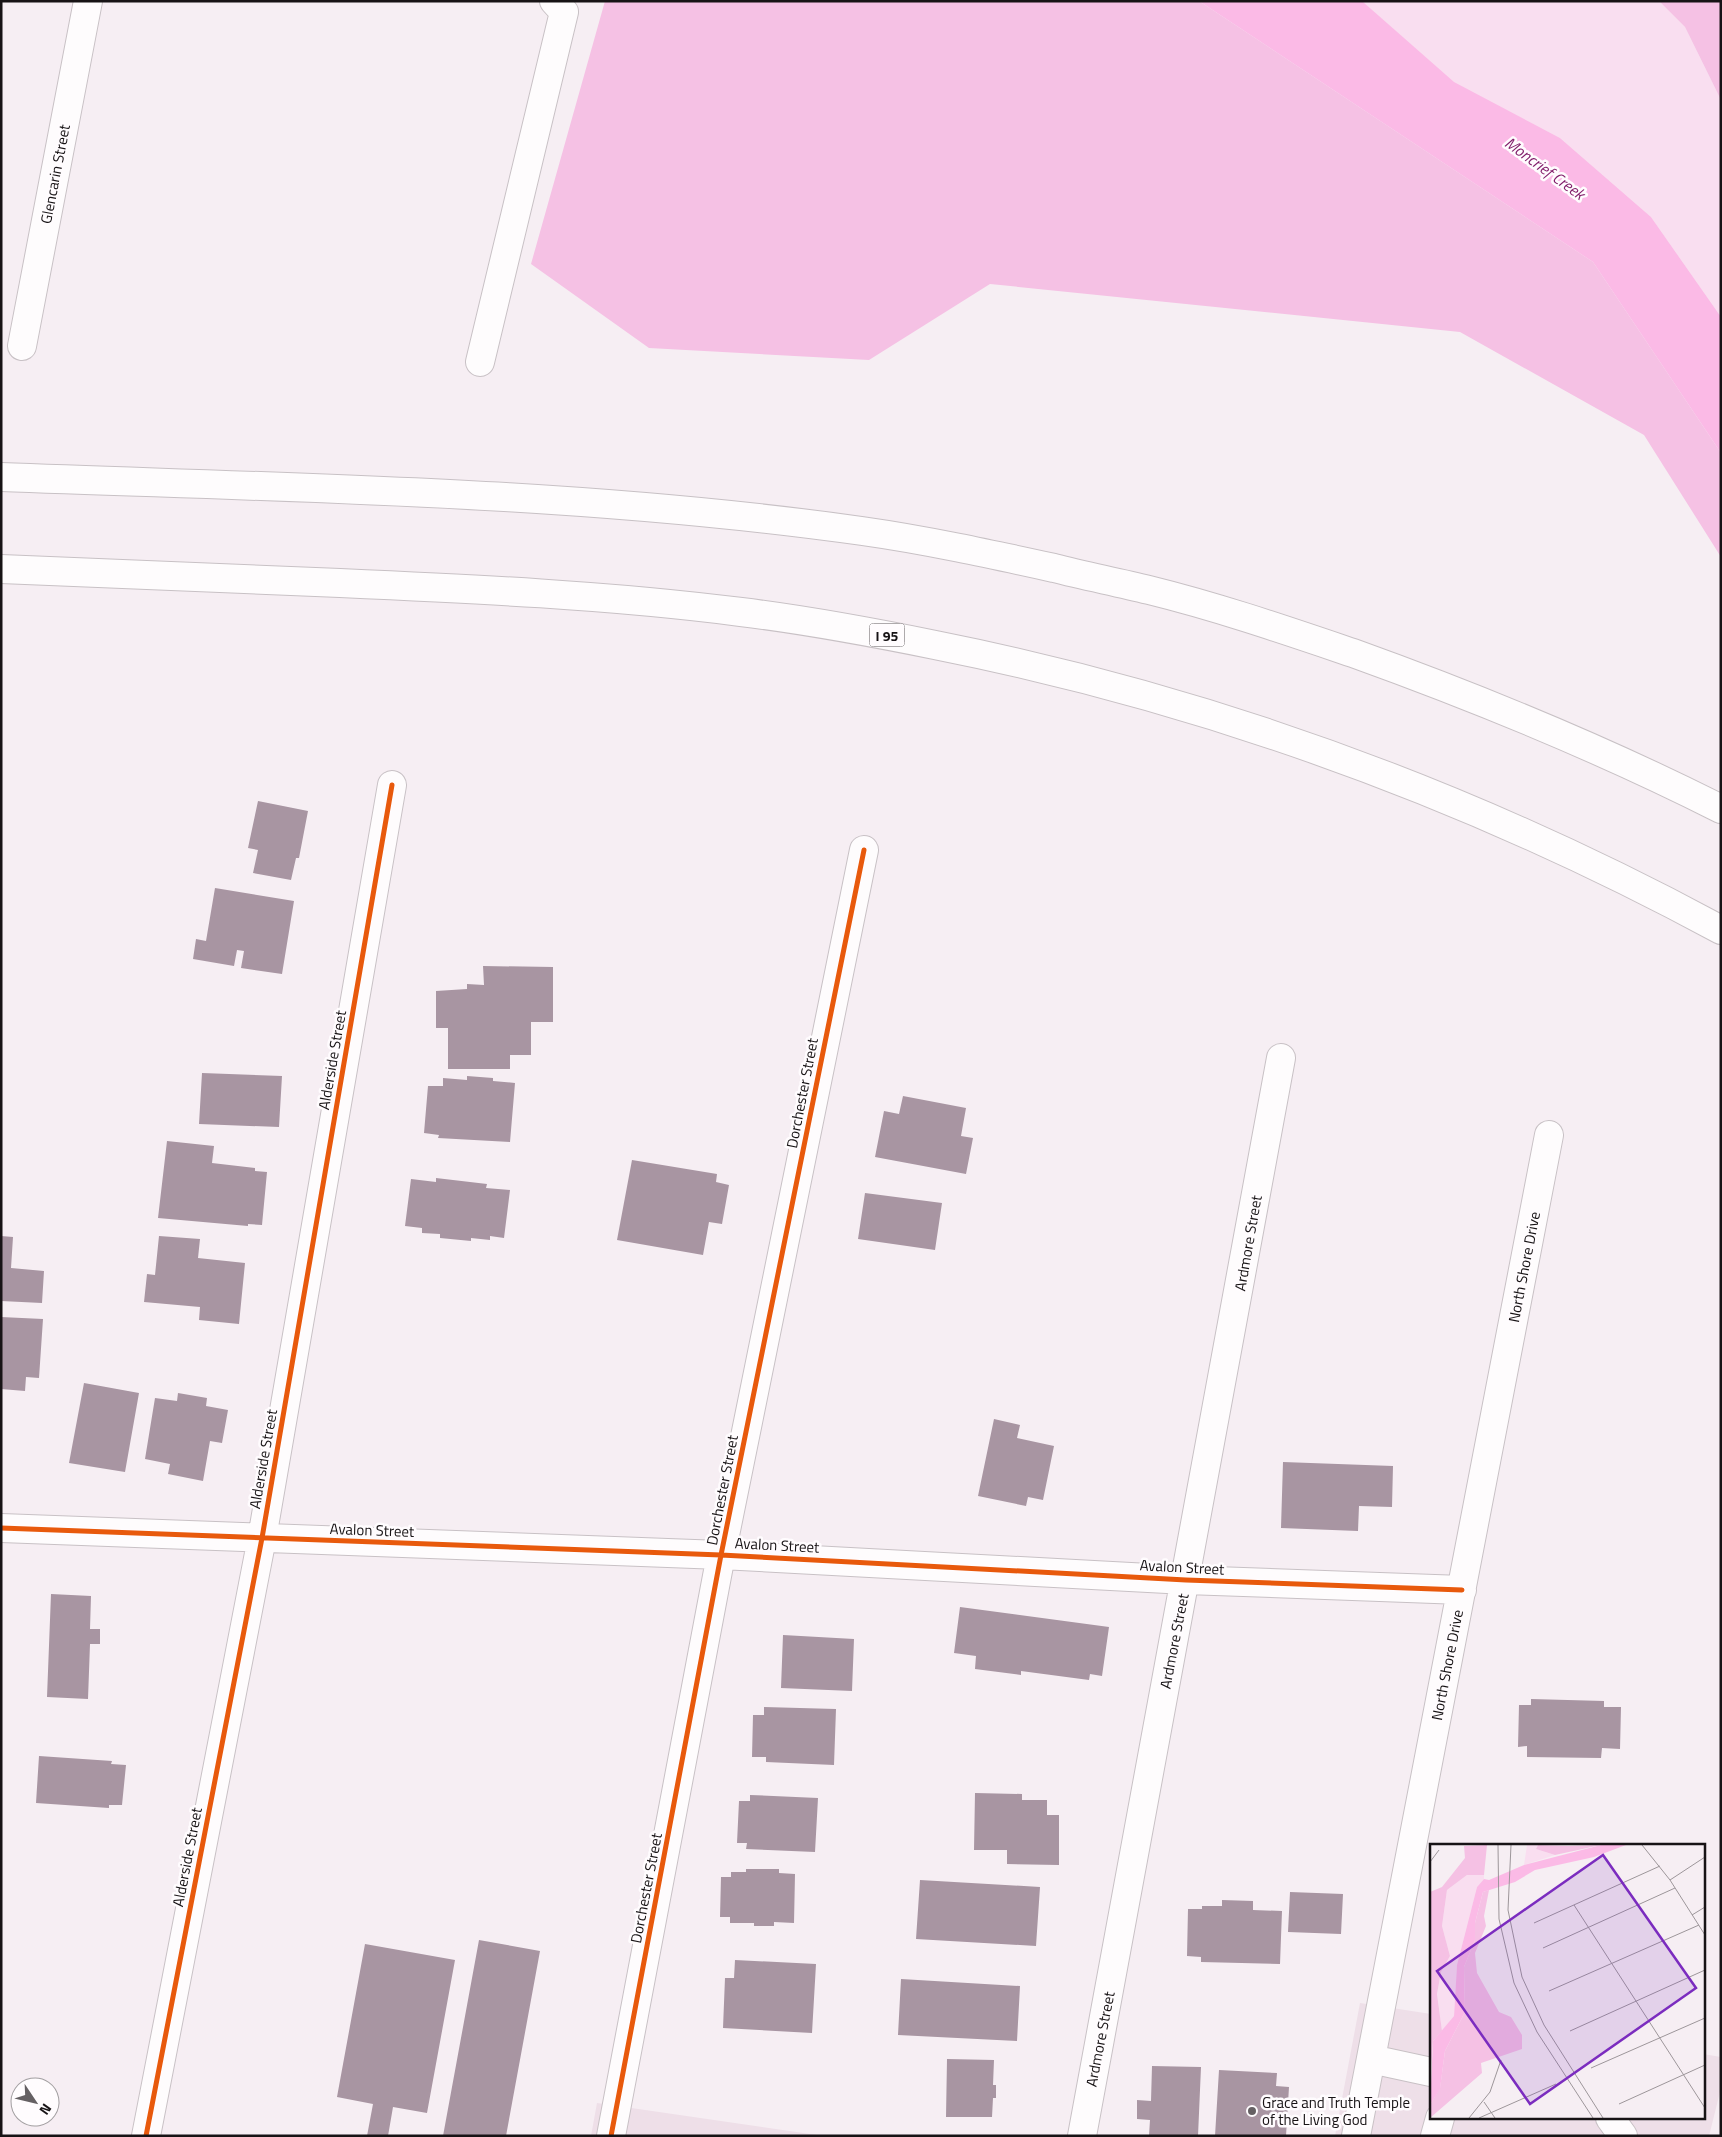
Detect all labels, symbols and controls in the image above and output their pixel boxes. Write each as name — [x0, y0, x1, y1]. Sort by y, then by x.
street label: Glencarin Street — [34, 122, 76, 226]
water label: Moncrief Creek — [1500, 131, 1592, 206]
road number: I 95 — [870, 624, 904, 646]
street label: Alderside Street — [312, 1008, 352, 1112]
street label: Dorchester Street — [780, 1035, 824, 1150]
street label: Ardmore Street — [1228, 1193, 1268, 1293]
street label: North Shore Drive — [1502, 1210, 1546, 1324]
street label: Alderside Street — [243, 1407, 283, 1511]
street label: Dorchester Street — [700, 1432, 744, 1547]
street label: Avalon Street — [329, 1517, 415, 1543]
street label: Avalon Street — [734, 1531, 821, 1559]
street label: Avalon Street — [1139, 1553, 1226, 1581]
street label: Ardmore Street — [1153, 1591, 1195, 1691]
street label: North Shore Drive — [1425, 1608, 1469, 1722]
street label: Alderside Street — [166, 1805, 208, 1909]
street label: Dorchester Street — [624, 1830, 668, 1945]
inset map — [1430, 1844, 1704, 2120]
street label: Ardmore Street — [1079, 1989, 1121, 2089]
north arrow — [10, 2077, 60, 2127]
place label: Grace and Truth Temple of the Living God — [1262, 2091, 1410, 2131]
text: N — [35, 2100, 57, 2120]
marker: Grace and Truth Temple of the Living God — [1246, 2105, 1258, 2117]

